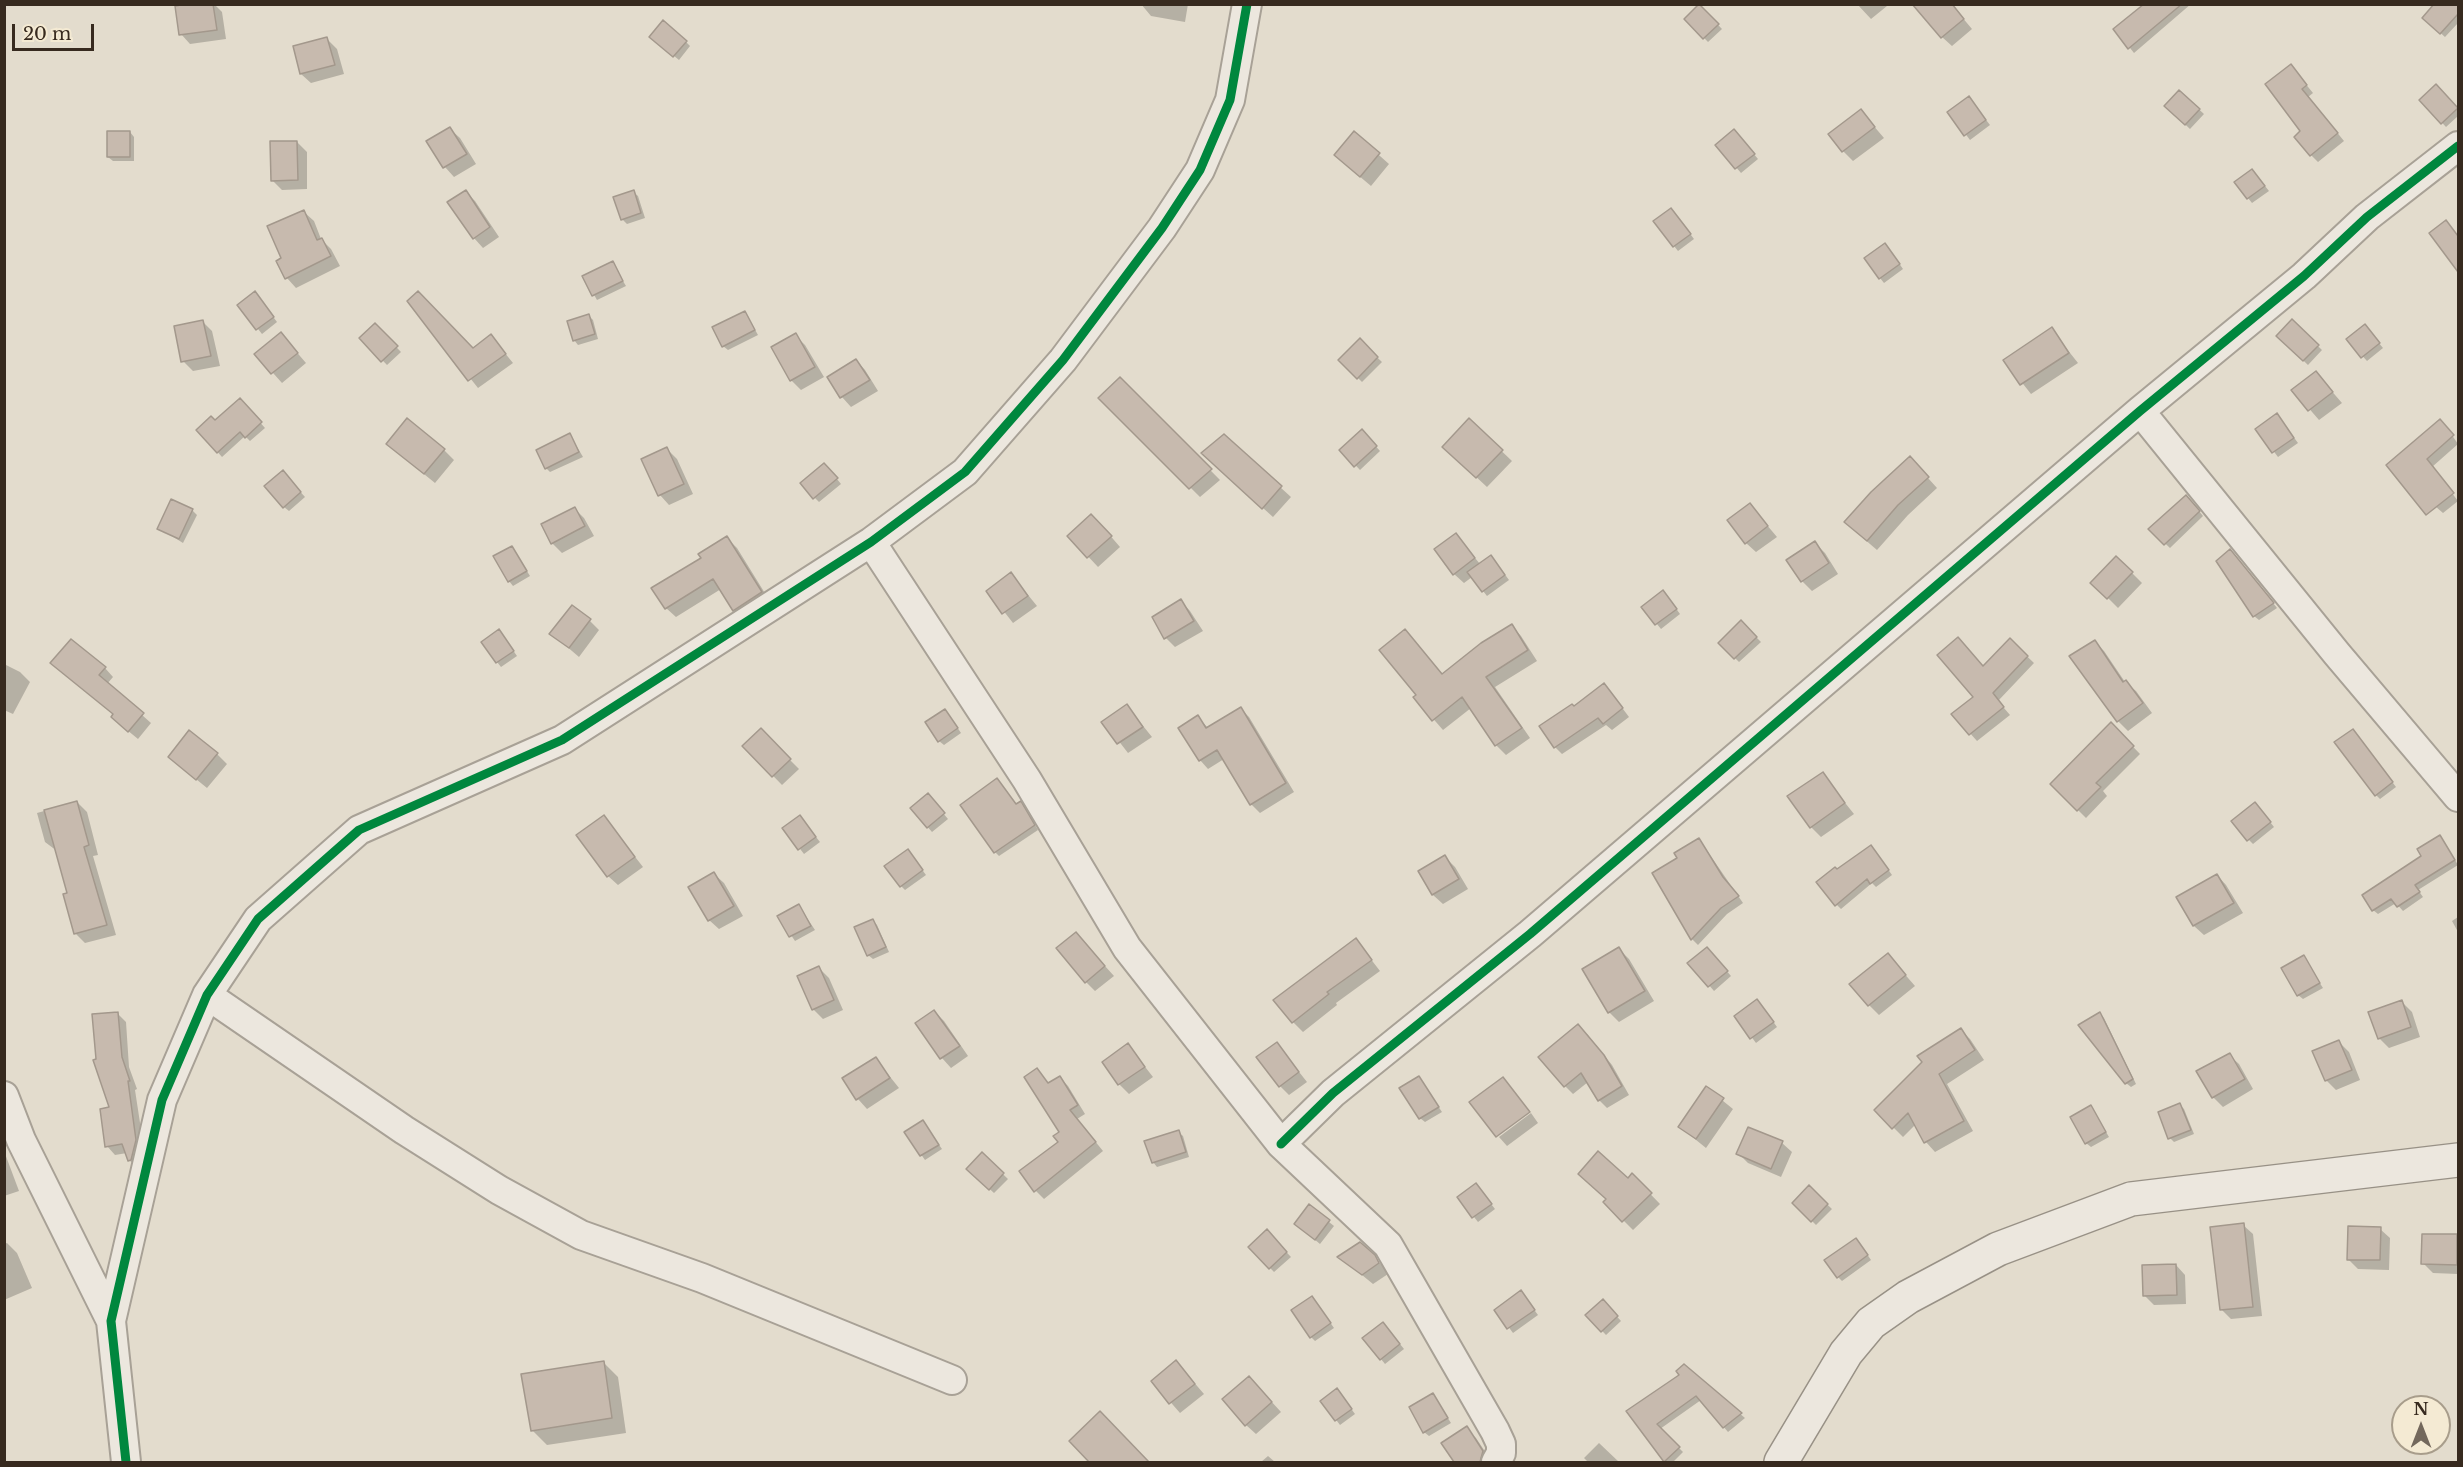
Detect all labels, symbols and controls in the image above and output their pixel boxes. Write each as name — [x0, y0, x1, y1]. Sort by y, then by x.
scale bar — [15, 12, 98, 50]
text: 20 m — [23, 23, 71, 45]
north arrow — [2391, 1395, 2451, 1455]
text: N — [2413, 1399, 2429, 1419]

